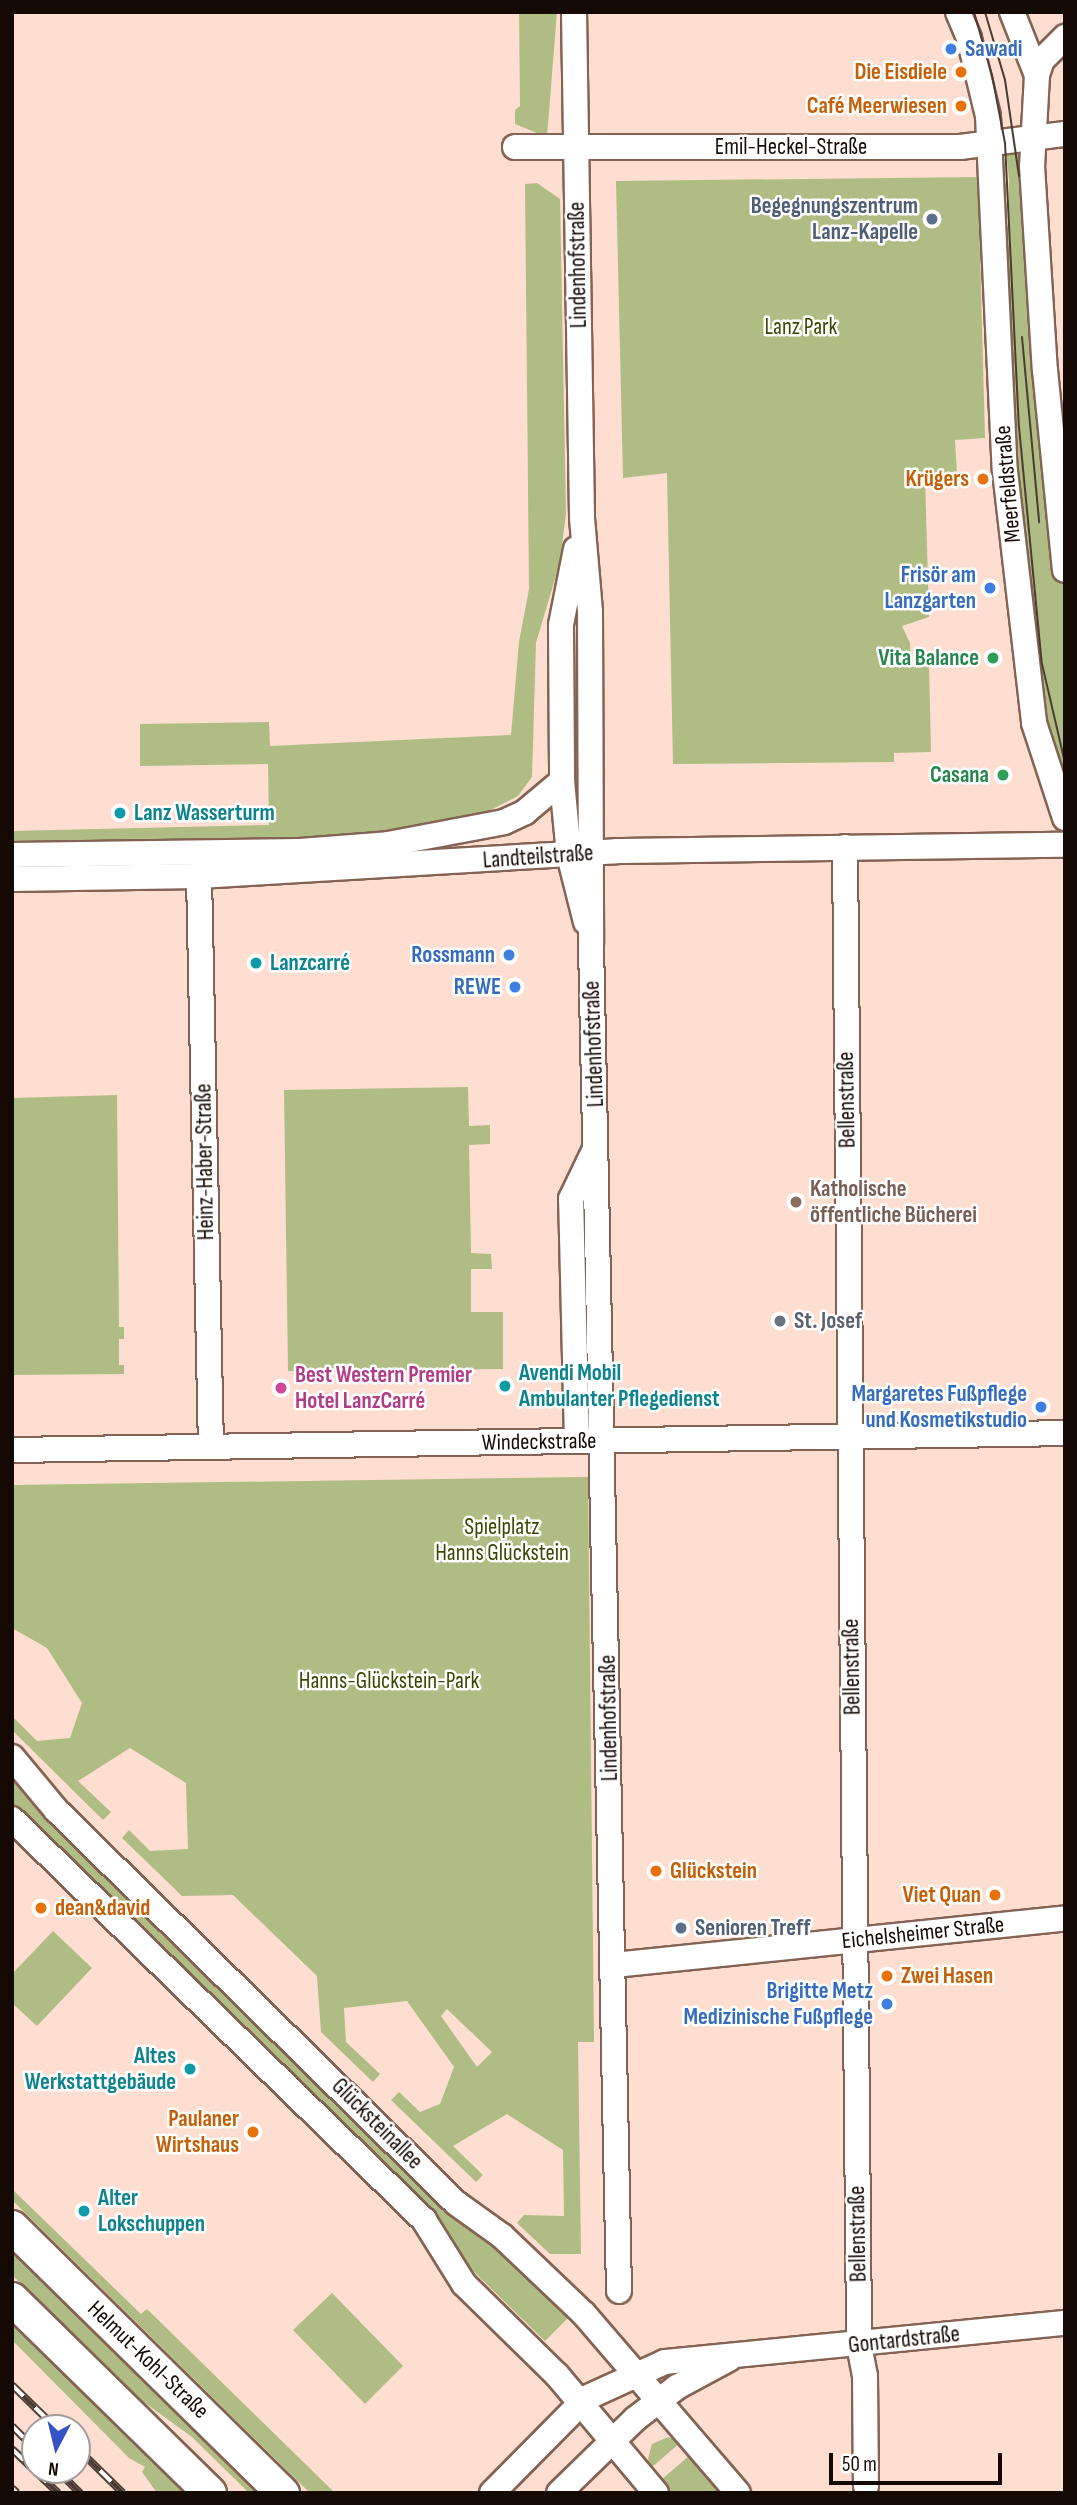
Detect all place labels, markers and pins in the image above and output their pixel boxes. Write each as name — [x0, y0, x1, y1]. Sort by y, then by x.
place label: Sawadi — [965, 35, 1022, 63]
marker: Sawadi — [943, 41, 959, 57]
place label: Die Eisdiele — [855, 58, 947, 86]
marker: Die Eisdiele — [953, 64, 969, 80]
place label: Café Meerwiesen — [807, 92, 947, 120]
marker: Café Meerwiesen — [953, 98, 969, 114]
place label: Begegnungszentrum Lanz-Kapelle — [751, 192, 918, 246]
marker: Begegnungszentrum Lanz-Kapelle — [924, 211, 940, 227]
place label: Krügers — [906, 465, 969, 493]
marker: Krügers — [975, 471, 991, 487]
place label: Frisör am Lanzgarten — [884, 561, 976, 615]
marker: Frisör am Lanzgarten — [982, 580, 998, 596]
place label: Vita Balance — [878, 644, 979, 672]
marker: Vita Balance — [985, 650, 1001, 666]
place label: Casana — [930, 761, 989, 789]
marker: Casana — [995, 767, 1011, 783]
place label: Lanz Wasserturm — [134, 799, 275, 827]
marker: Lanz Wasserturm — [112, 805, 128, 821]
place label: Rossmann — [411, 941, 495, 969]
marker: Rossmann — [501, 947, 517, 963]
place label: Lanzcarré — [270, 949, 350, 977]
marker: Lanzcarré — [248, 955, 264, 971]
place label: REWE — [454, 973, 501, 1001]
marker: REWE — [507, 979, 523, 995]
place label: Katholische öffentliche Bücherei — [810, 1175, 977, 1229]
marker: Katholische öffentliche Bücherei — [788, 1194, 804, 1210]
place label: St. Josef — [794, 1307, 862, 1335]
marker: St. Josef — [772, 1313, 788, 1329]
place label: Avendi Mobil Ambulanter Pflegedienst — [519, 1359, 720, 1413]
place label: Best Western Premier Hotel LanzCarré — [295, 1361, 472, 1415]
marker: Avendi Mobil Ambulanter Pflegedienst — [497, 1378, 513, 1394]
marker: Best Western Premier Hotel LanzCarré — [273, 1380, 289, 1396]
place label: Margaretes Fußpflege und Kosmetikstudio — [851, 1380, 1027, 1434]
marker: Margaretes Fußpflege und Kosmetikstudio — [1033, 1399, 1049, 1415]
place label: Glückstein — [670, 1857, 757, 1885]
marker: Glückstein — [648, 1863, 664, 1879]
place label: Viet Quan — [902, 1881, 981, 1909]
marker: Viet Quan — [987, 1887, 1003, 1903]
place label: dean&david — [55, 1894, 150, 1922]
marker: dean&david — [33, 1900, 49, 1916]
place label: Senioren Treff — [695, 1914, 810, 1942]
marker: Senioren Treff — [673, 1920, 689, 1936]
place label: Zwei Hasen — [901, 1962, 993, 1990]
marker: Zwei Hasen — [879, 1968, 895, 1984]
place label: Brigitte Metz Medizinische Fußpflege — [683, 1977, 873, 2031]
marker: Brigitte Metz Medizinische Fußpflege — [879, 1996, 895, 2012]
place label: Altes Werkstattgebäude — [25, 2042, 176, 2096]
marker: Altes Werkstattgebäude — [182, 2061, 198, 2077]
place label: Paulaner Wirtshaus — [156, 2105, 239, 2159]
marker: Paulaner Wirtshaus — [245, 2124, 261, 2140]
place label: Alter Lokschuppen — [98, 2184, 205, 2238]
marker: Alter Lokschuppen — [76, 2203, 92, 2219]

